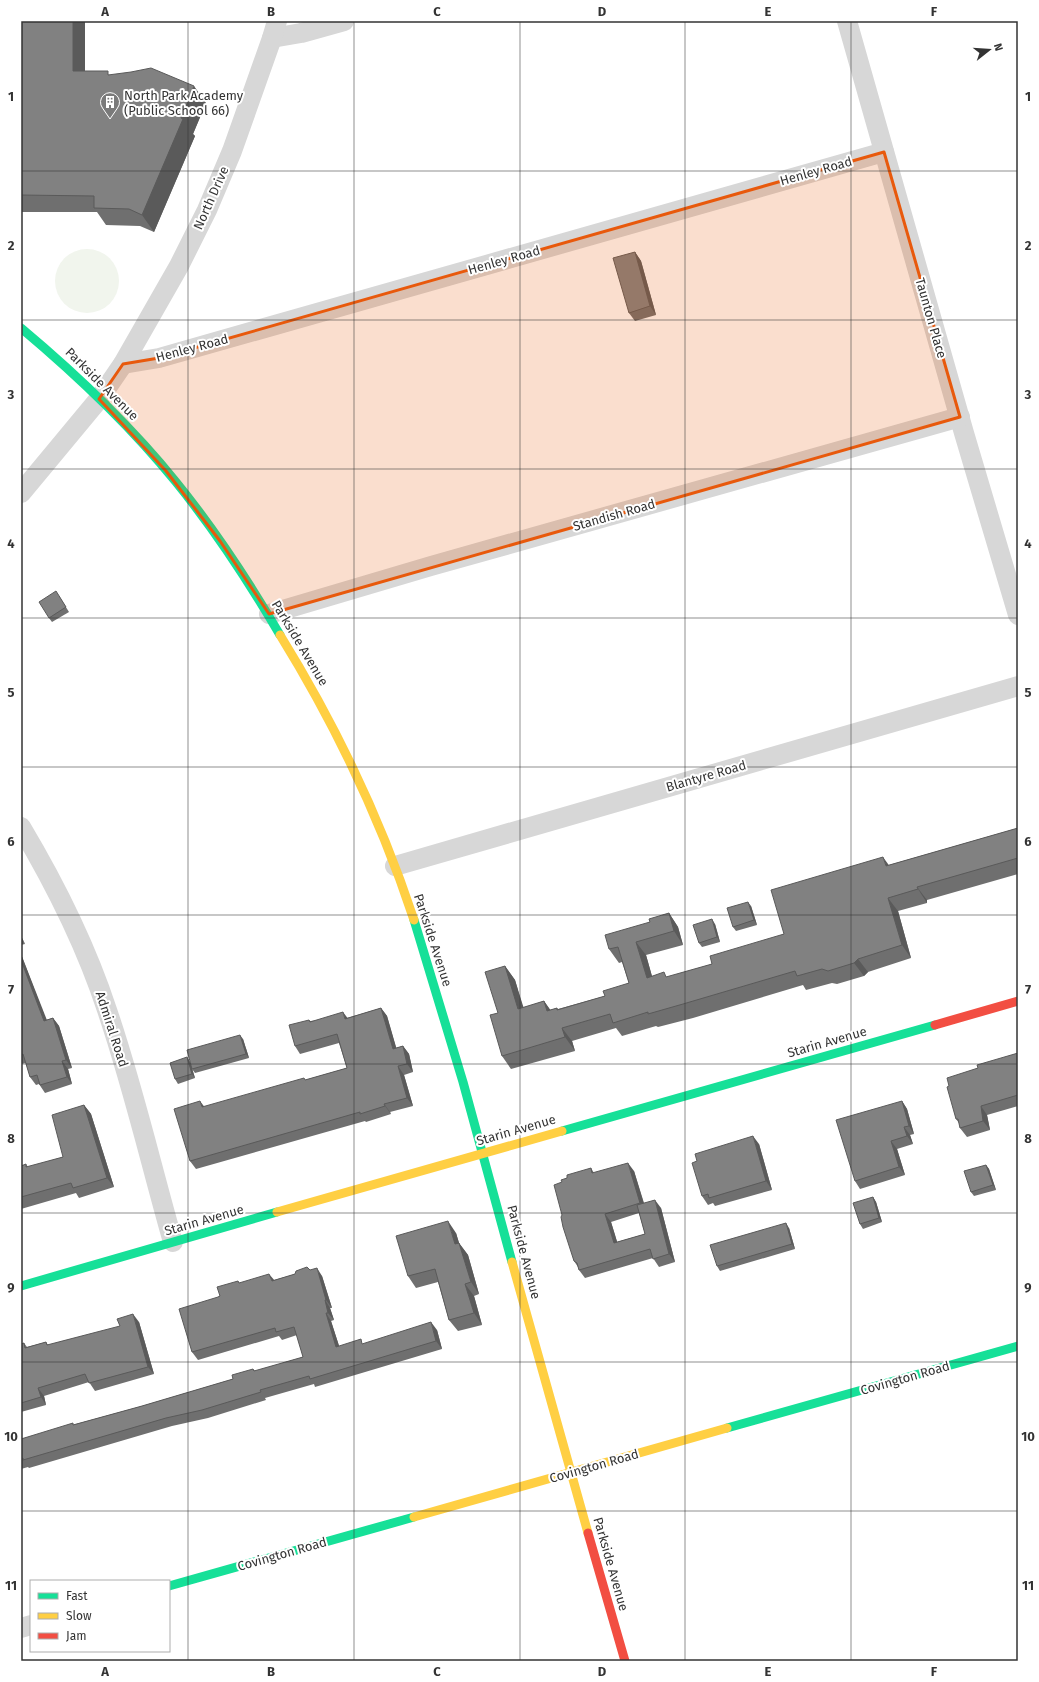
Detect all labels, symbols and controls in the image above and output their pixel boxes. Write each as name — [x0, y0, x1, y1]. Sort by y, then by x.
text: A — [100, 4, 109, 19]
text: B — [267, 4, 275, 19]
text: C — [433, 4, 441, 19]
text: D — [598, 4, 607, 19]
text: E — [765, 4, 772, 19]
text: F — [931, 4, 938, 19]
north arrow — [969, 30, 1009, 70]
text: N — [991, 42, 1005, 53]
place label: North Park Academy (Public School 66) — [124, 88, 244, 118]
text: 1 — [8, 89, 14, 104]
text: 1 — [1025, 89, 1031, 104]
building icon: North Park Academy (Public School 66) — [99, 91, 121, 119]
street label: Henley Road — [778, 154, 854, 188]
street label: North Drive — [190, 164, 232, 232]
text: 2 — [8, 238, 15, 253]
text: 2 — [1025, 238, 1032, 253]
street label: Henley Road — [466, 243, 542, 277]
street label: Taunton Place — [912, 276, 950, 360]
street label: Henley Road — [154, 331, 230, 365]
street label: Parkside Avenue — [63, 345, 141, 423]
text: 3 — [7, 387, 15, 402]
text: 3 — [1024, 387, 1032, 402]
street label: Standish Road — [571, 496, 657, 534]
text: 4 — [7, 536, 15, 551]
text: 4 — [1024, 536, 1032, 551]
street label: Parkside Avenue — [269, 598, 331, 688]
text: 5 — [8, 685, 15, 700]
text: 5 — [1025, 685, 1032, 700]
street label: Blantyre Road — [664, 757, 748, 795]
text: 6 — [7, 834, 15, 849]
text: 6 — [1024, 834, 1032, 849]
street label: Parkside Avenue — [411, 892, 455, 988]
text: 7 — [8, 982, 14, 997]
text: 7 — [1025, 982, 1031, 997]
street label: Admiral Road — [93, 989, 131, 1069]
street label: Starin Avenue — [786, 1024, 868, 1060]
street label: Starin Avenue — [475, 1112, 557, 1148]
text: 8 — [7, 1131, 15, 1146]
text: 8 — [1024, 1131, 1032, 1146]
street label: Starin Avenue — [163, 1202, 245, 1238]
street label: Parkside Avenue — [504, 1203, 544, 1301]
text: 9 — [7, 1280, 15, 1295]
text: 9 — [1024, 1280, 1032, 1295]
street label: Covington Road — [859, 1358, 951, 1398]
text: 10 — [4, 1429, 18, 1444]
text: 10 — [1021, 1429, 1035, 1444]
street label: Covington Road — [548, 1446, 640, 1486]
street label: Parkside Avenue — [590, 1515, 632, 1613]
street label: Covington Road — [236, 1534, 328, 1574]
text: 11 — [5, 1578, 17, 1593]
text: 11 — [1022, 1578, 1034, 1593]
legend — [30, 1580, 170, 1652]
text: Fast — [66, 1589, 88, 1603]
text: Slow — [66, 1609, 92, 1623]
text: Jam — [66, 1629, 86, 1643]
text: A — [100, 1664, 109, 1679]
text: B — [267, 1664, 275, 1679]
text: C — [433, 1664, 441, 1679]
text: D — [598, 1664, 607, 1679]
text: E — [765, 1664, 772, 1679]
text: F — [931, 1664, 938, 1679]

